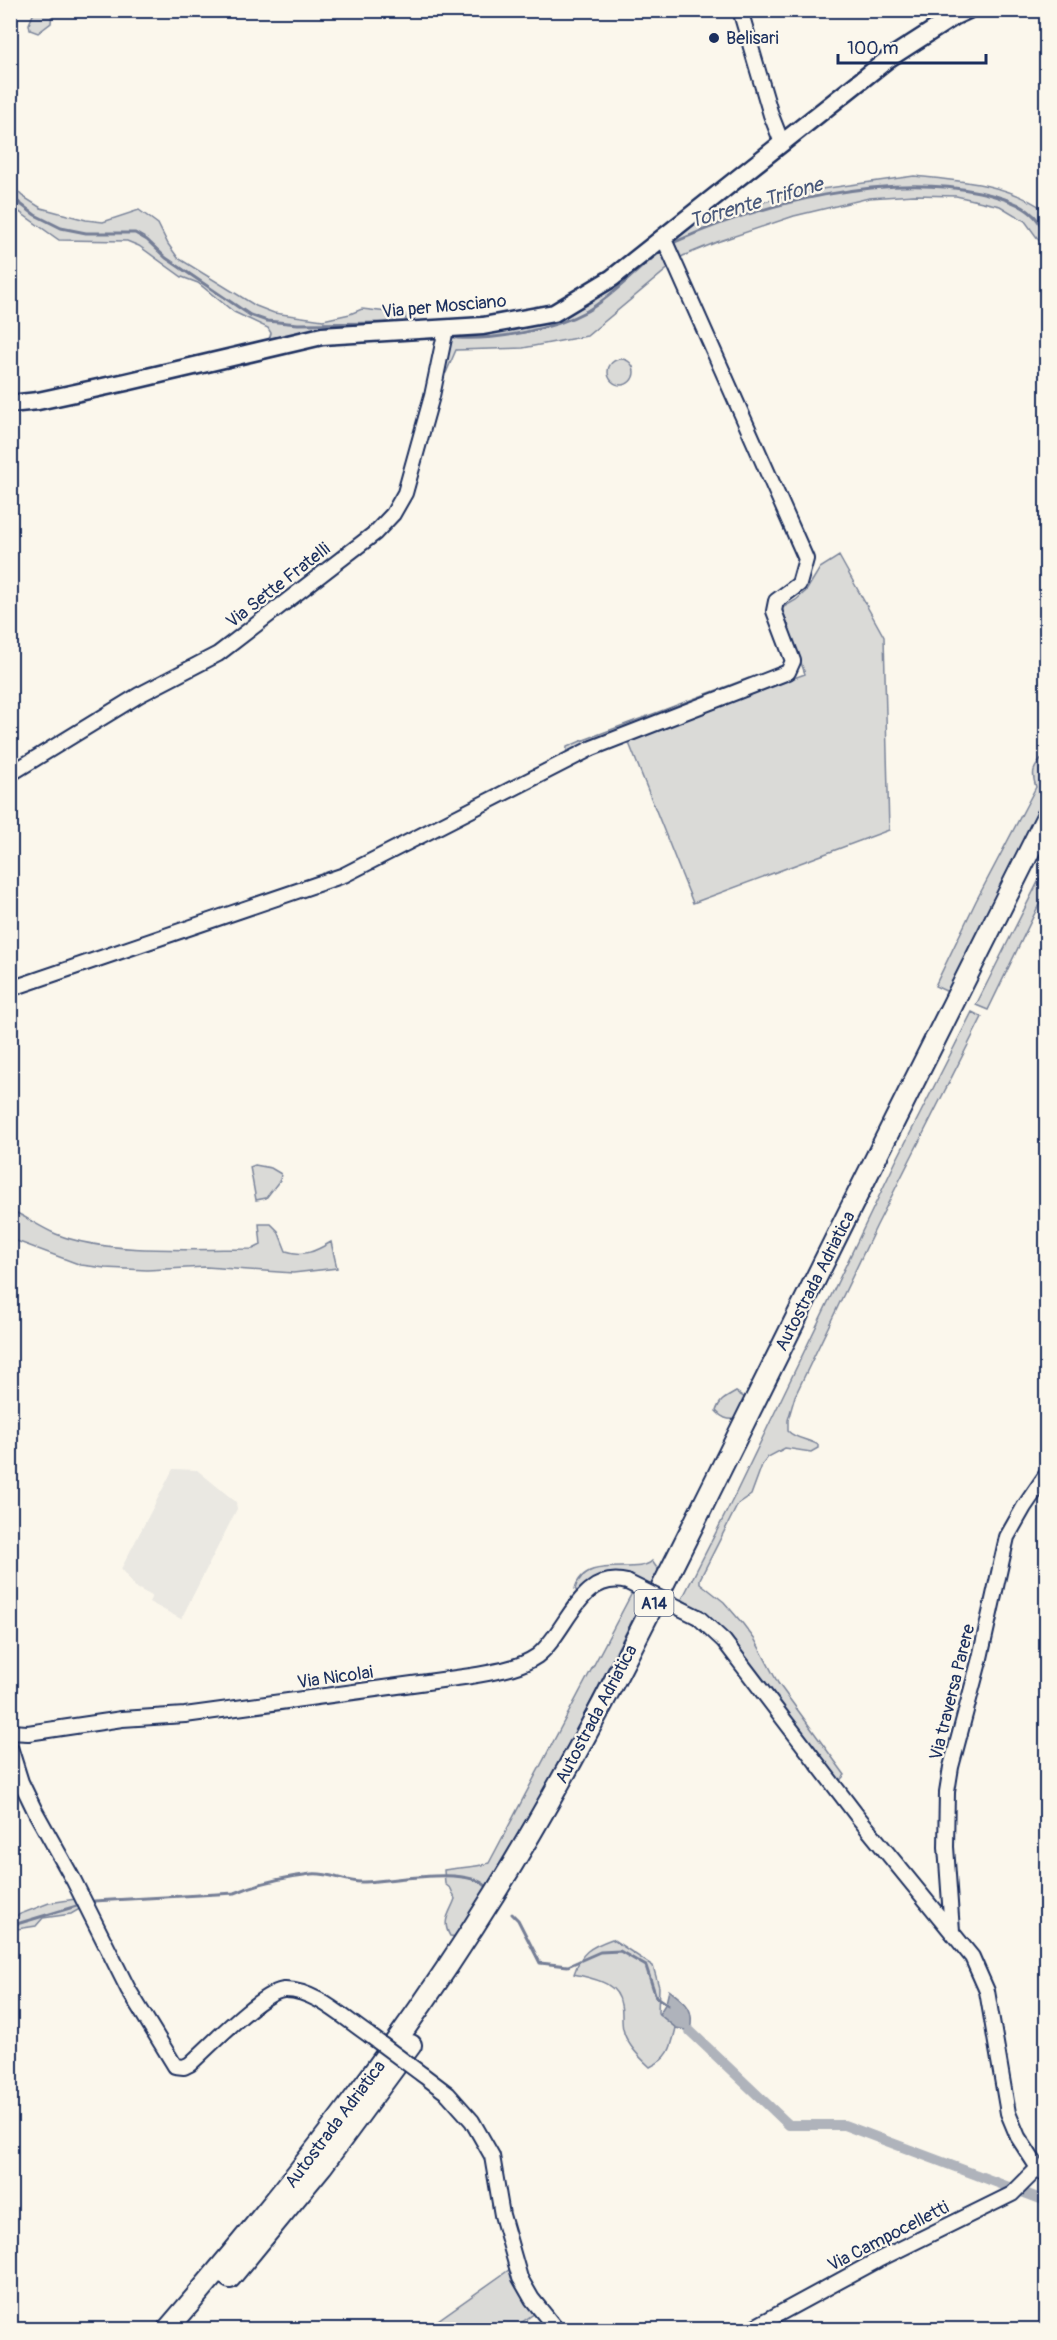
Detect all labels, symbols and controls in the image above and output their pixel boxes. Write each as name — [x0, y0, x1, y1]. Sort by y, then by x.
place label: Belisari — [726, 27, 779, 50]
scale bar — [838, 27, 986, 65]
marker: Belisari — [707, 31, 721, 45]
text: 100 m — [847, 37, 899, 60]
water label: Torrente Trifone — [687, 171, 828, 233]
street label: Via per Mosciano — [381, 290, 508, 323]
street label: Via Sette Fratelli — [222, 538, 335, 633]
street label: Autostrada Adriatica — [770, 1207, 861, 1355]
road number: A14 — [634, 1590, 674, 1616]
street label: Via traversa Parere — [924, 1622, 981, 1763]
street label: Autostrada Adriatica — [550, 1641, 643, 1788]
street label: Via Nicolai — [296, 1661, 374, 1694]
street label: Autostrada Adriatica — [280, 2056, 391, 2193]
street label: Via Campocelletti — [824, 2196, 953, 2277]

